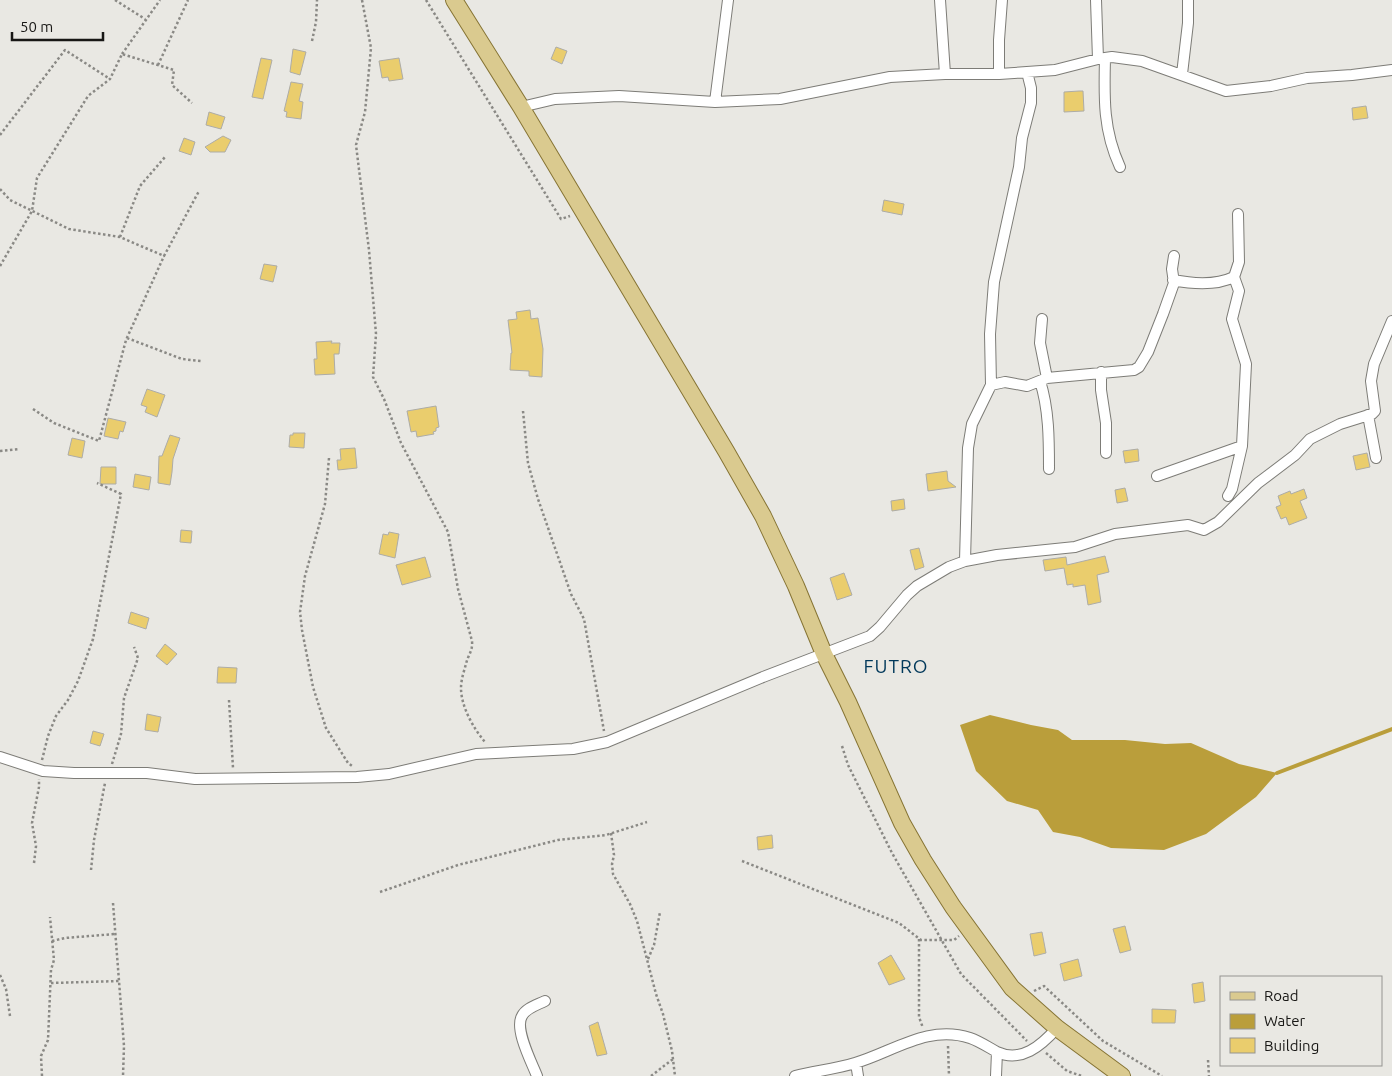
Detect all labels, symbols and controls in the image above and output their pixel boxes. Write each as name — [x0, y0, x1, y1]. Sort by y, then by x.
scale bar — [12, 10, 104, 42]
text: 50 m — [20, 18, 53, 35]
district label: FUTRO — [863, 655, 929, 677]
legend — [1220, 976, 1382, 1066]
text: Road — [1264, 987, 1299, 1004]
text: Water — [1264, 1012, 1305, 1029]
text: Building — [1264, 1037, 1319, 1054]

